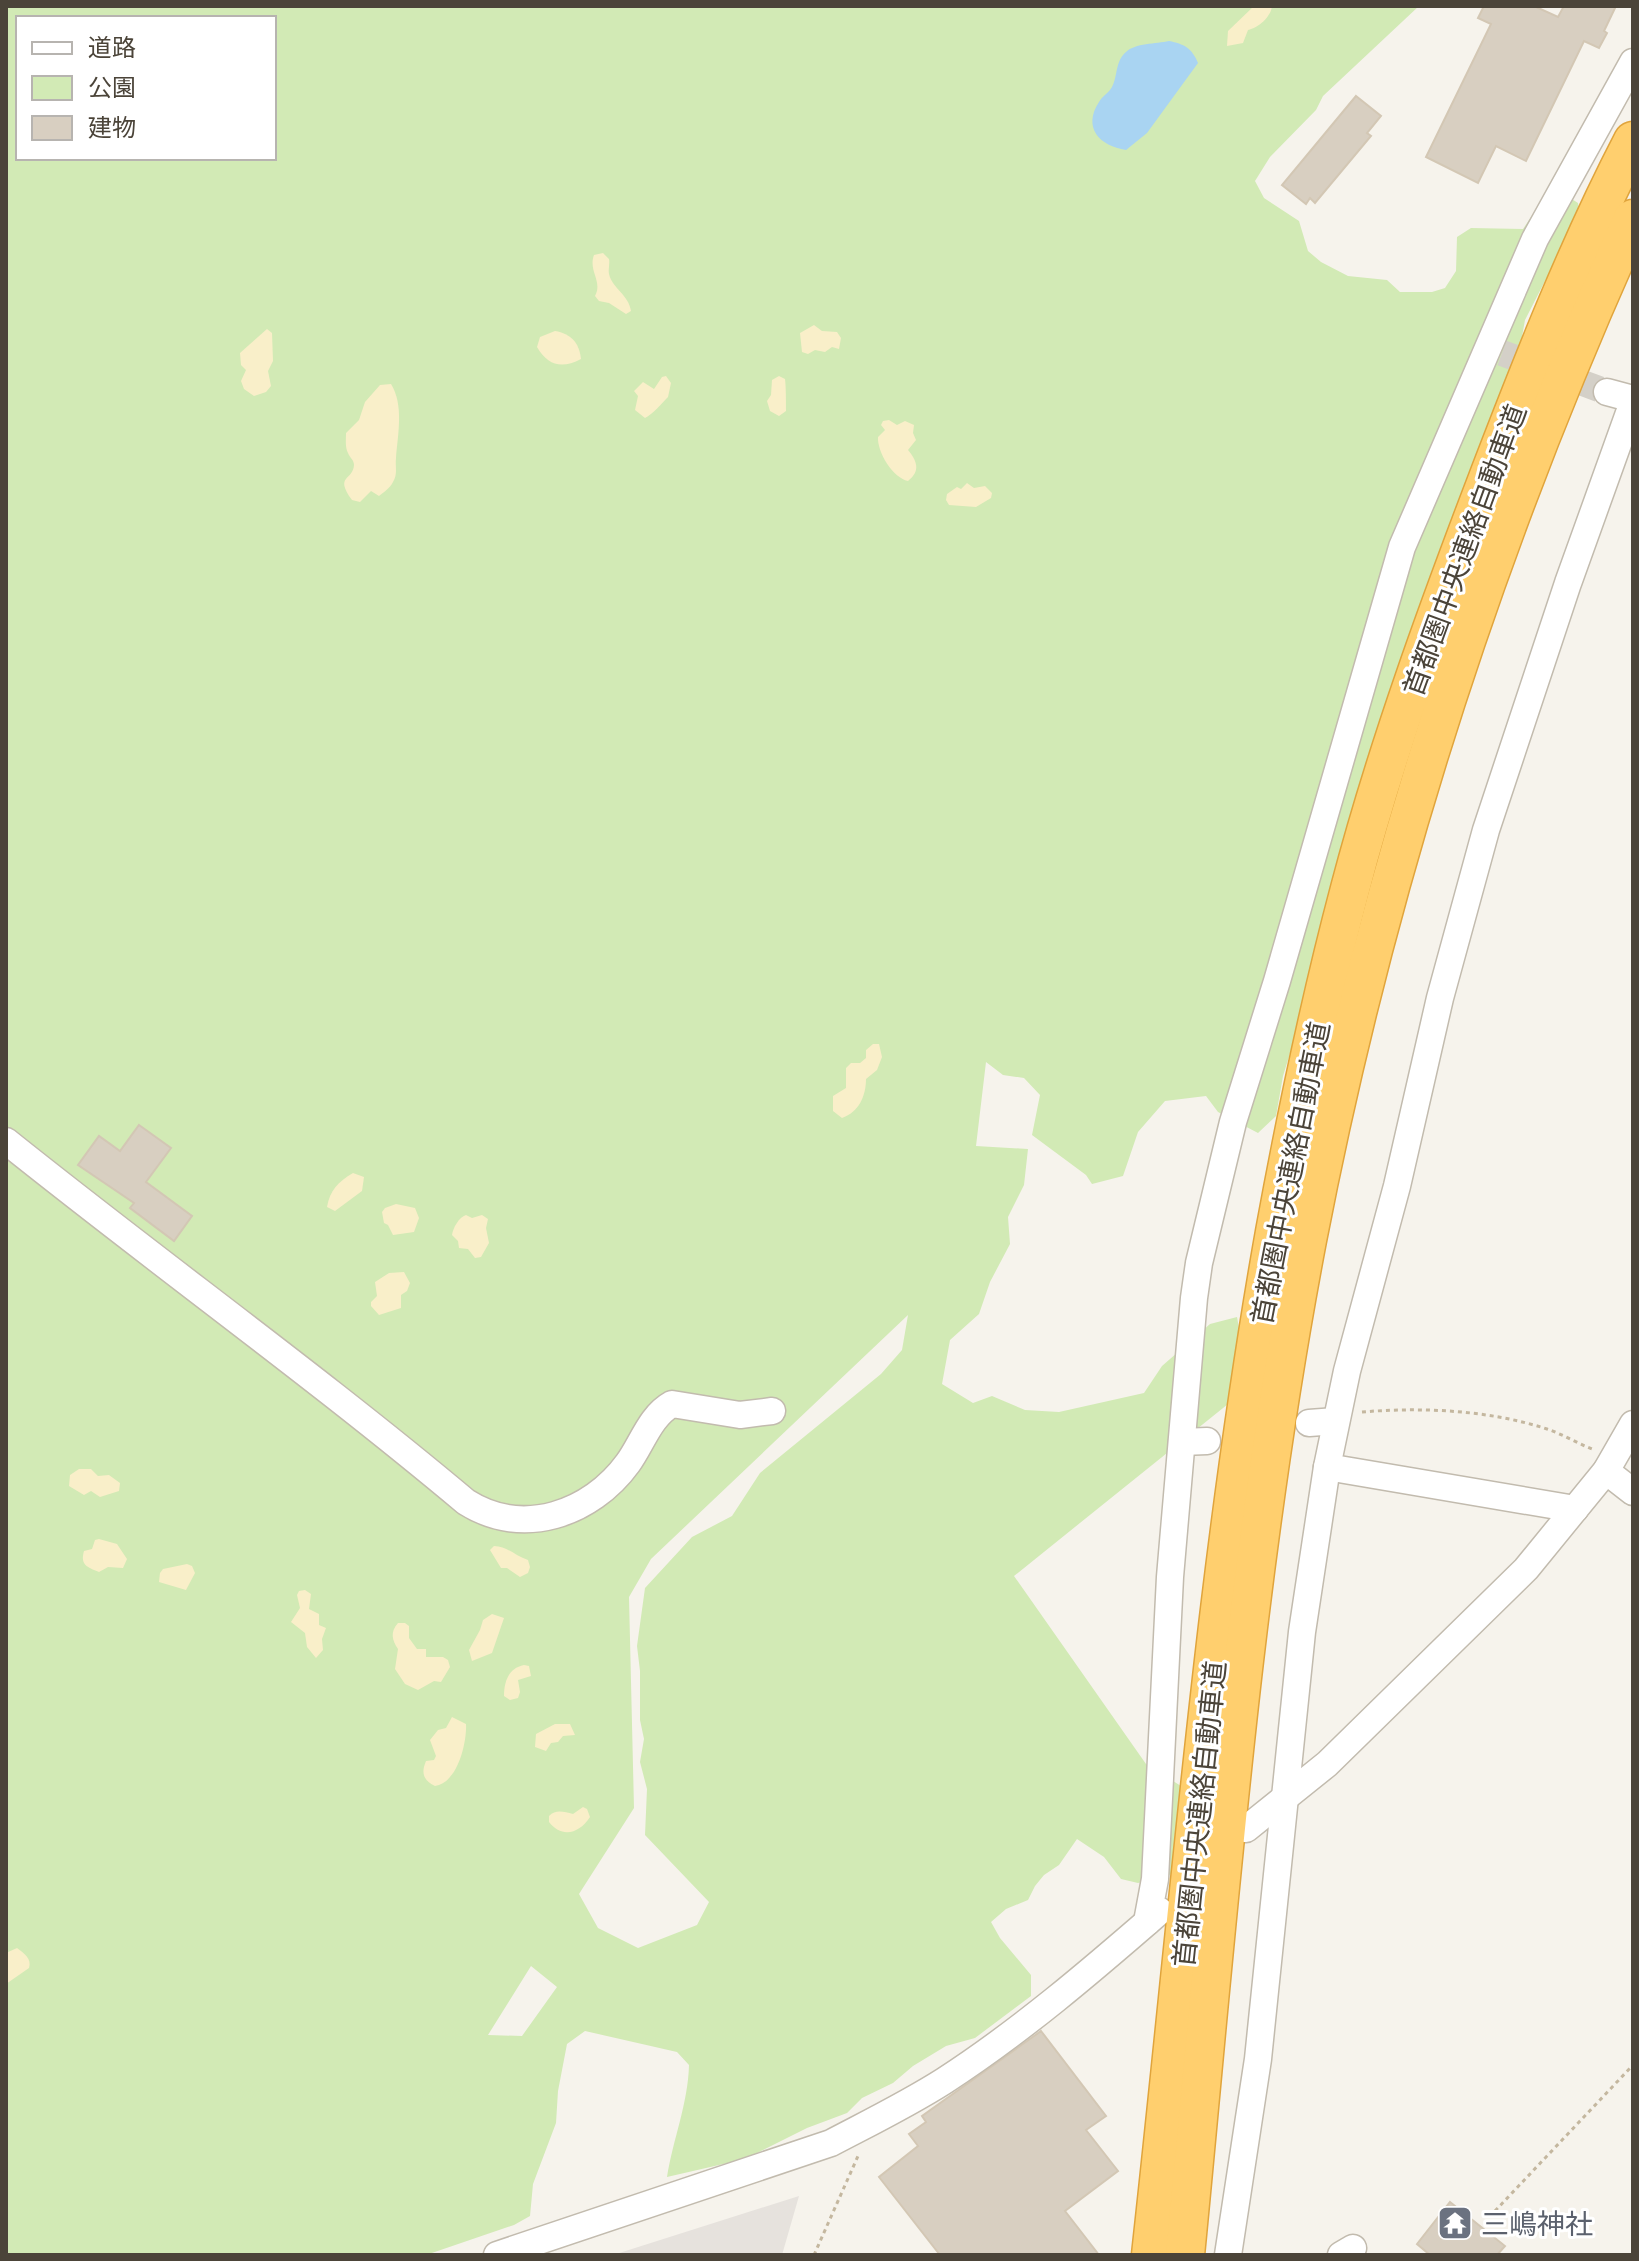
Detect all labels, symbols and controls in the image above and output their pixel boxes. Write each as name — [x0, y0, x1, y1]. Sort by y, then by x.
legend — [16, 16, 276, 160]
text: 道路 — [88, 31, 136, 63]
text: 公園 — [88, 71, 136, 103]
text: 建物 — [88, 111, 136, 143]
street label: 首都圏中央連絡自動車道 — [1394, 399, 1534, 701]
street label: 首都圏中央連絡自動車道 — [1242, 1018, 1338, 1328]
street label: 首都圏中央連絡自動車道 — [1165, 1659, 1233, 1969]
temple icon: 三嶋神社 — [1436, 2204, 1474, 2242]
place label: 三嶋神社 — [1481, 2205, 1593, 2242]

